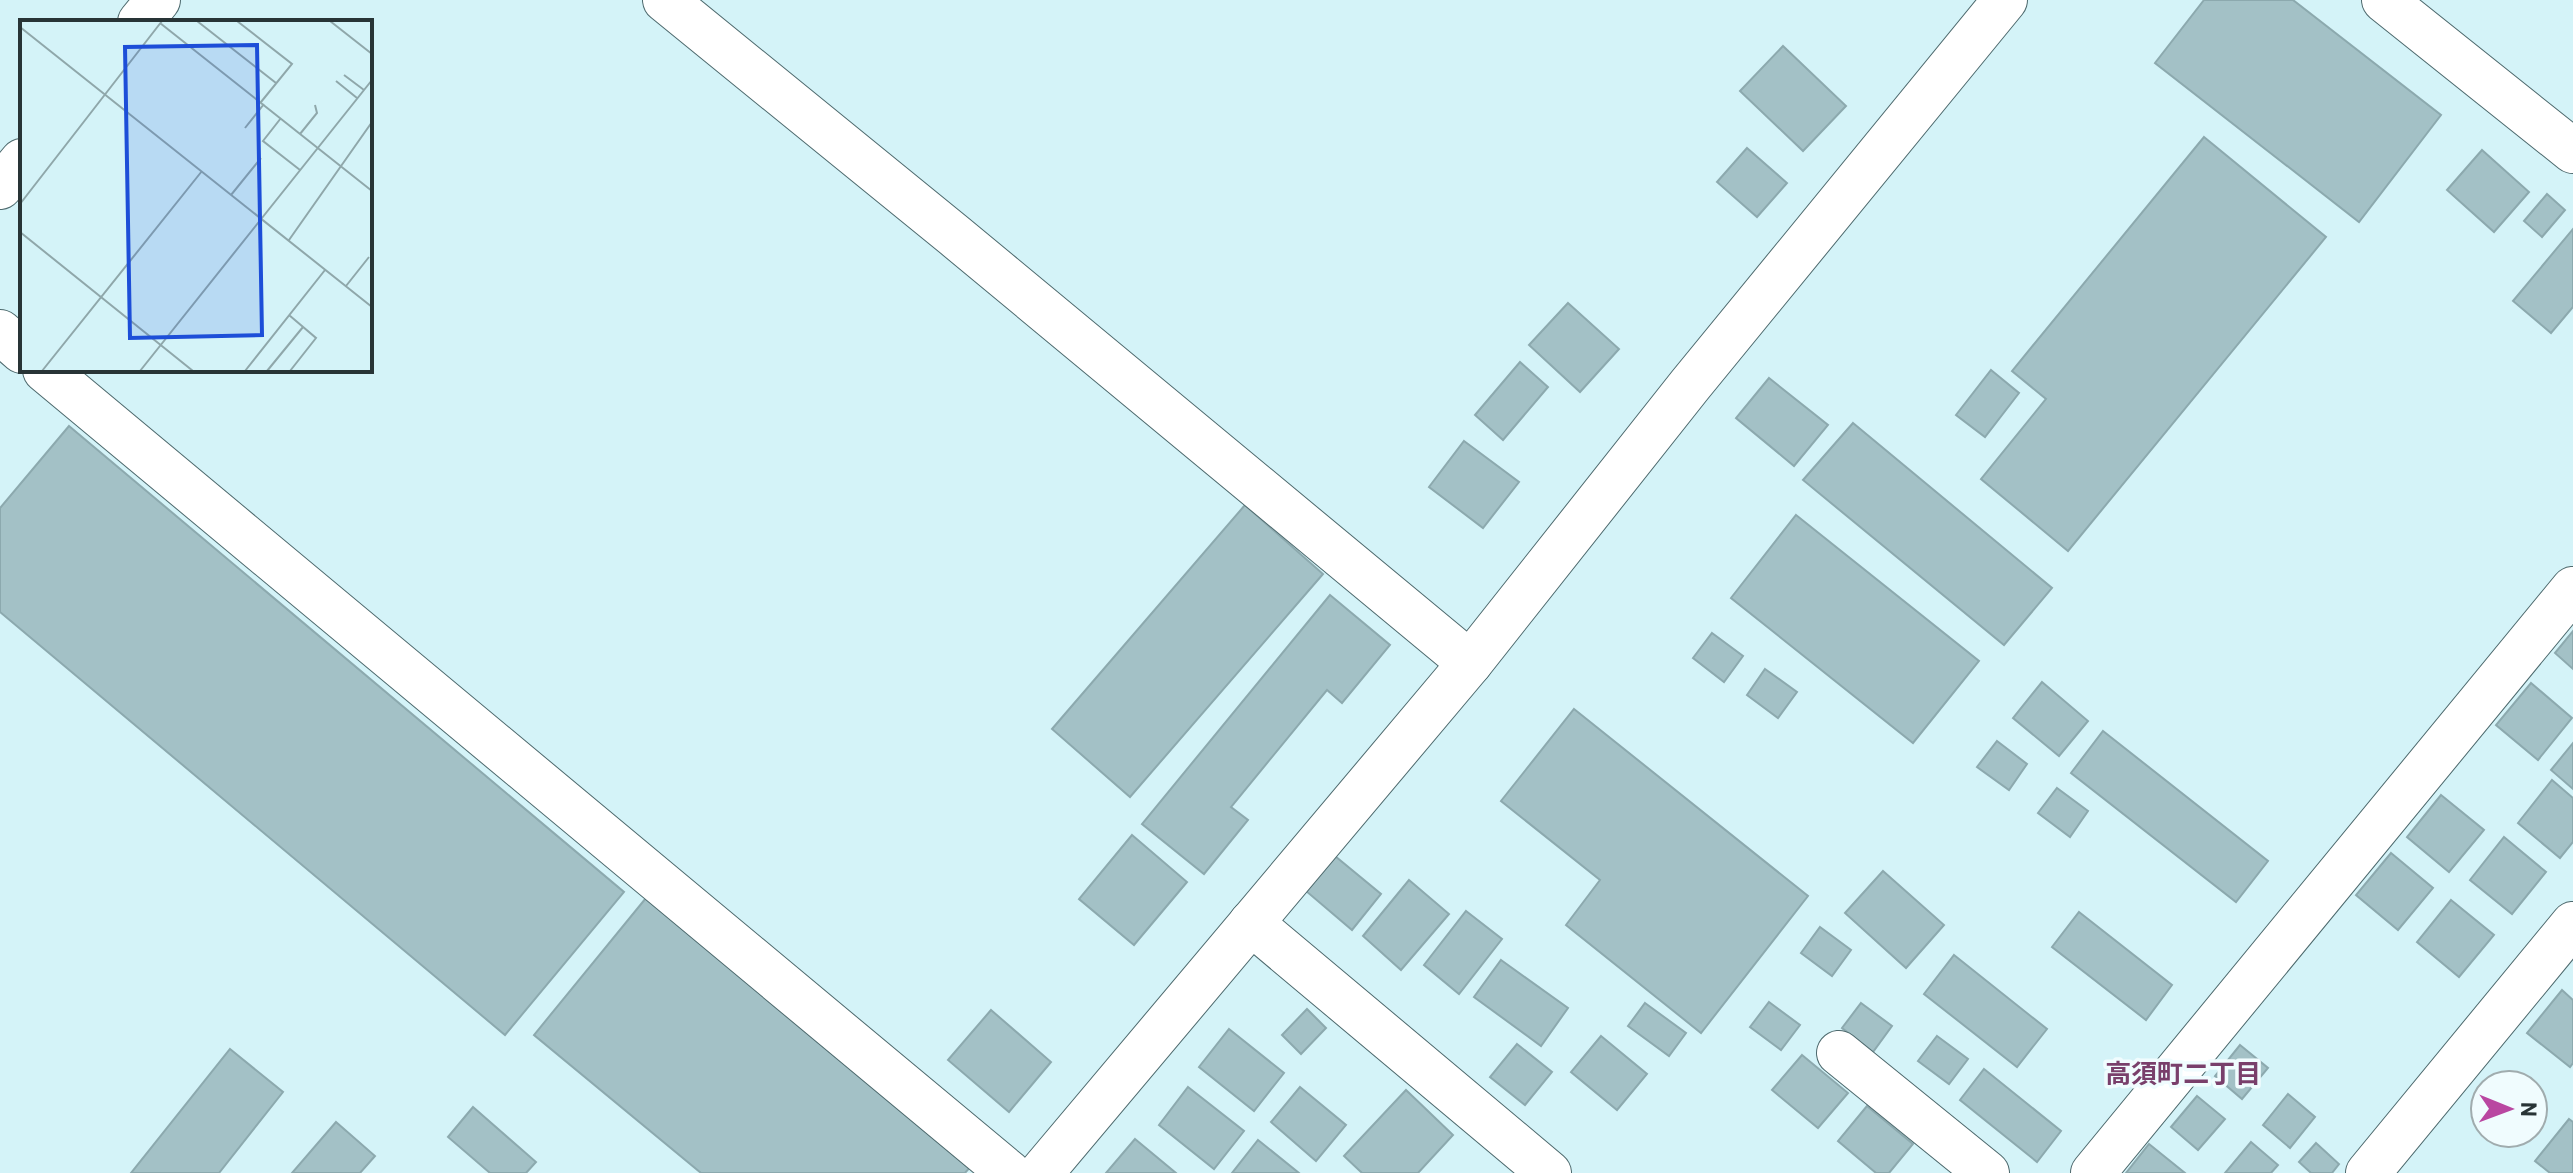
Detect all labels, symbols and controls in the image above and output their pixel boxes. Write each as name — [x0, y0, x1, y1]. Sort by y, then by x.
inset map — [20, 20, 372, 372]
district label: 高須町二丁目 — [2105, 1057, 2261, 1088]
north arrow — [2469, 1069, 2549, 1149]
text: N — [2517, 1102, 2543, 1117]

